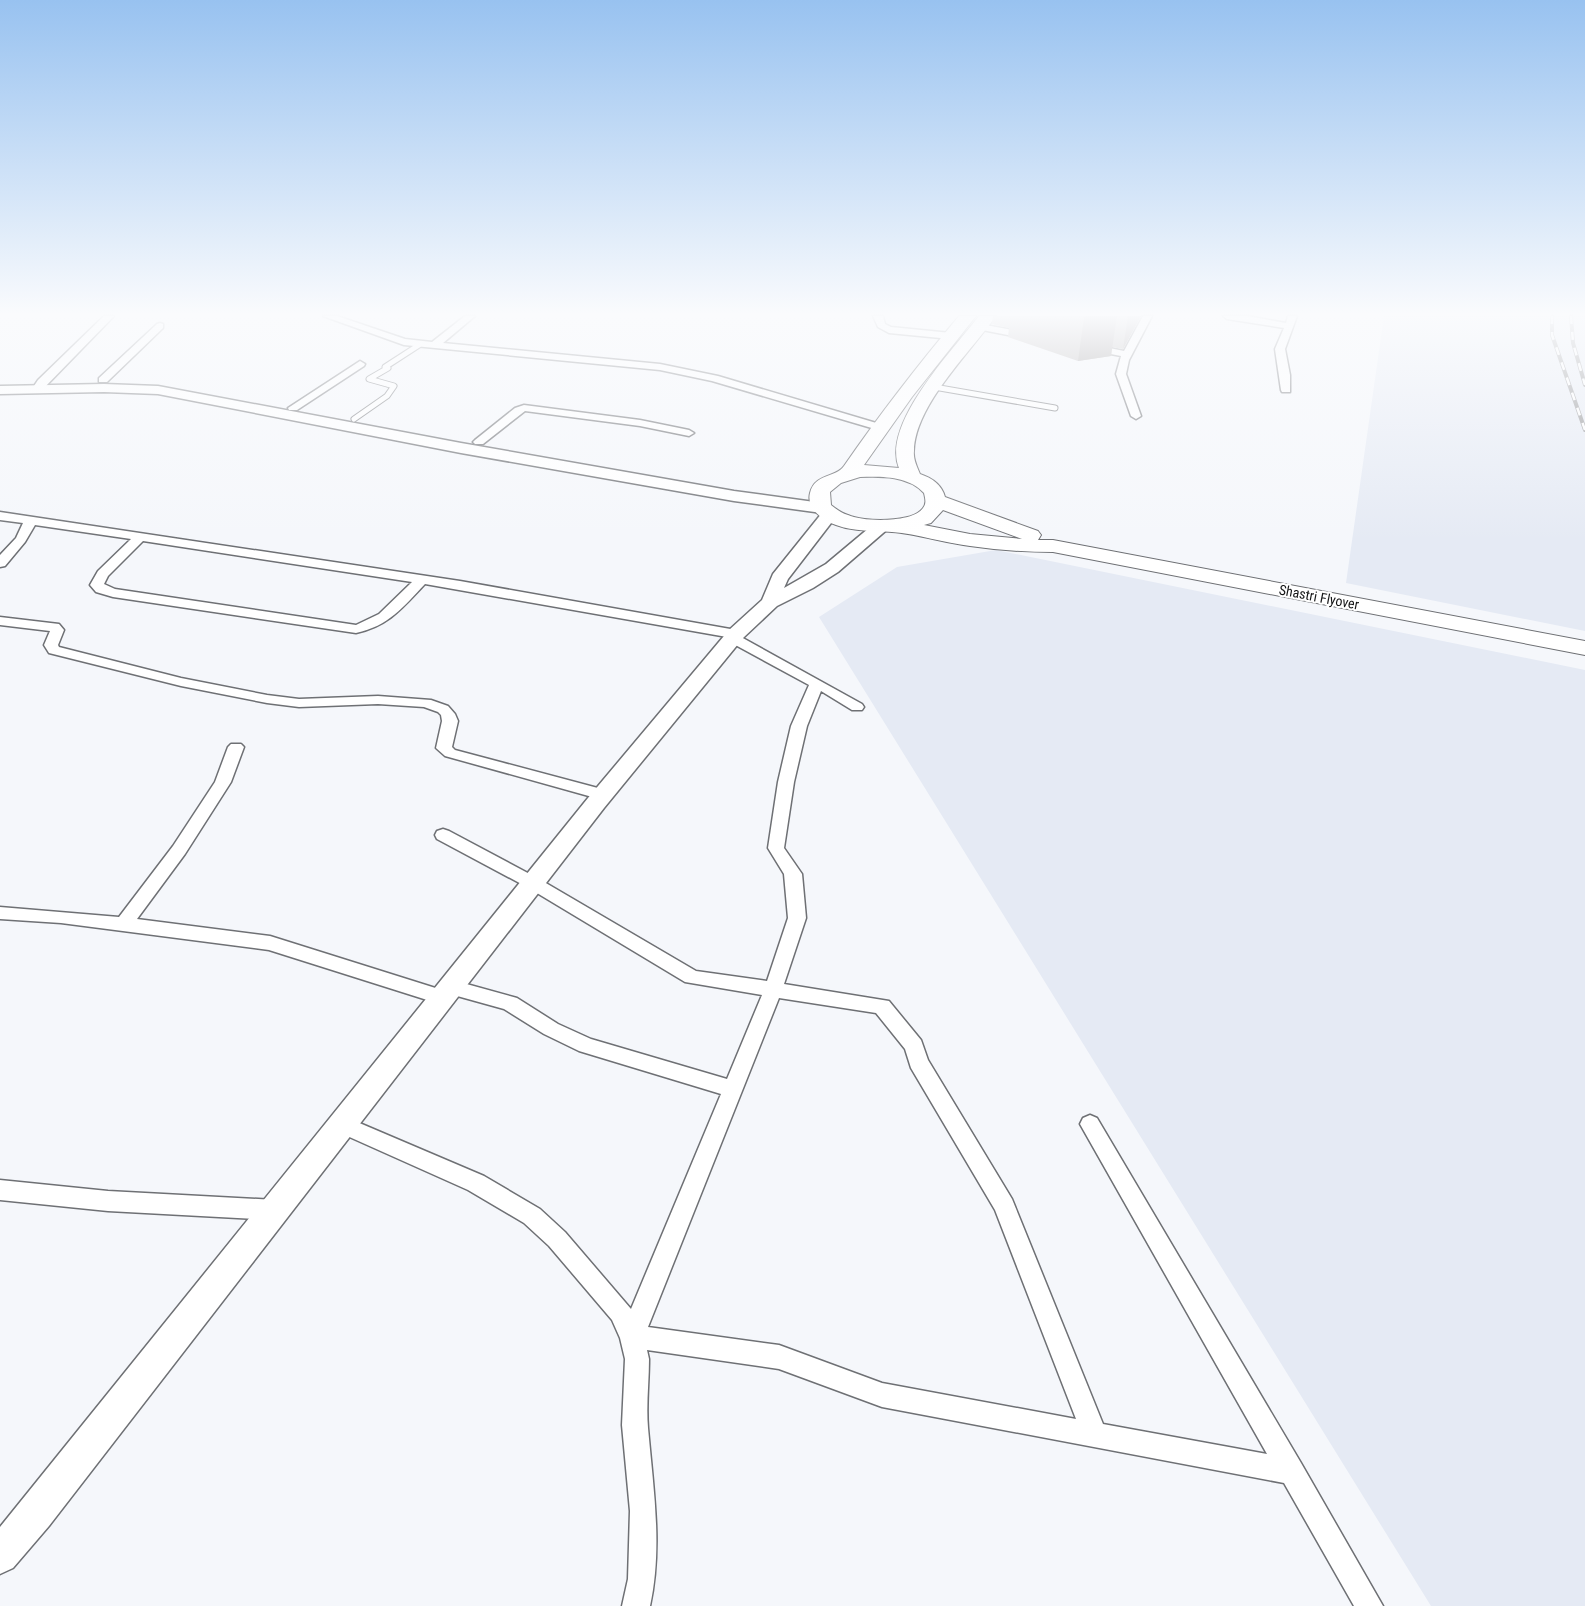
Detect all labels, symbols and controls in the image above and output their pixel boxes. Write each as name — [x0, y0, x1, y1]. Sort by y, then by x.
street label: Shastri Flyover — [1278, 581, 1360, 613]

